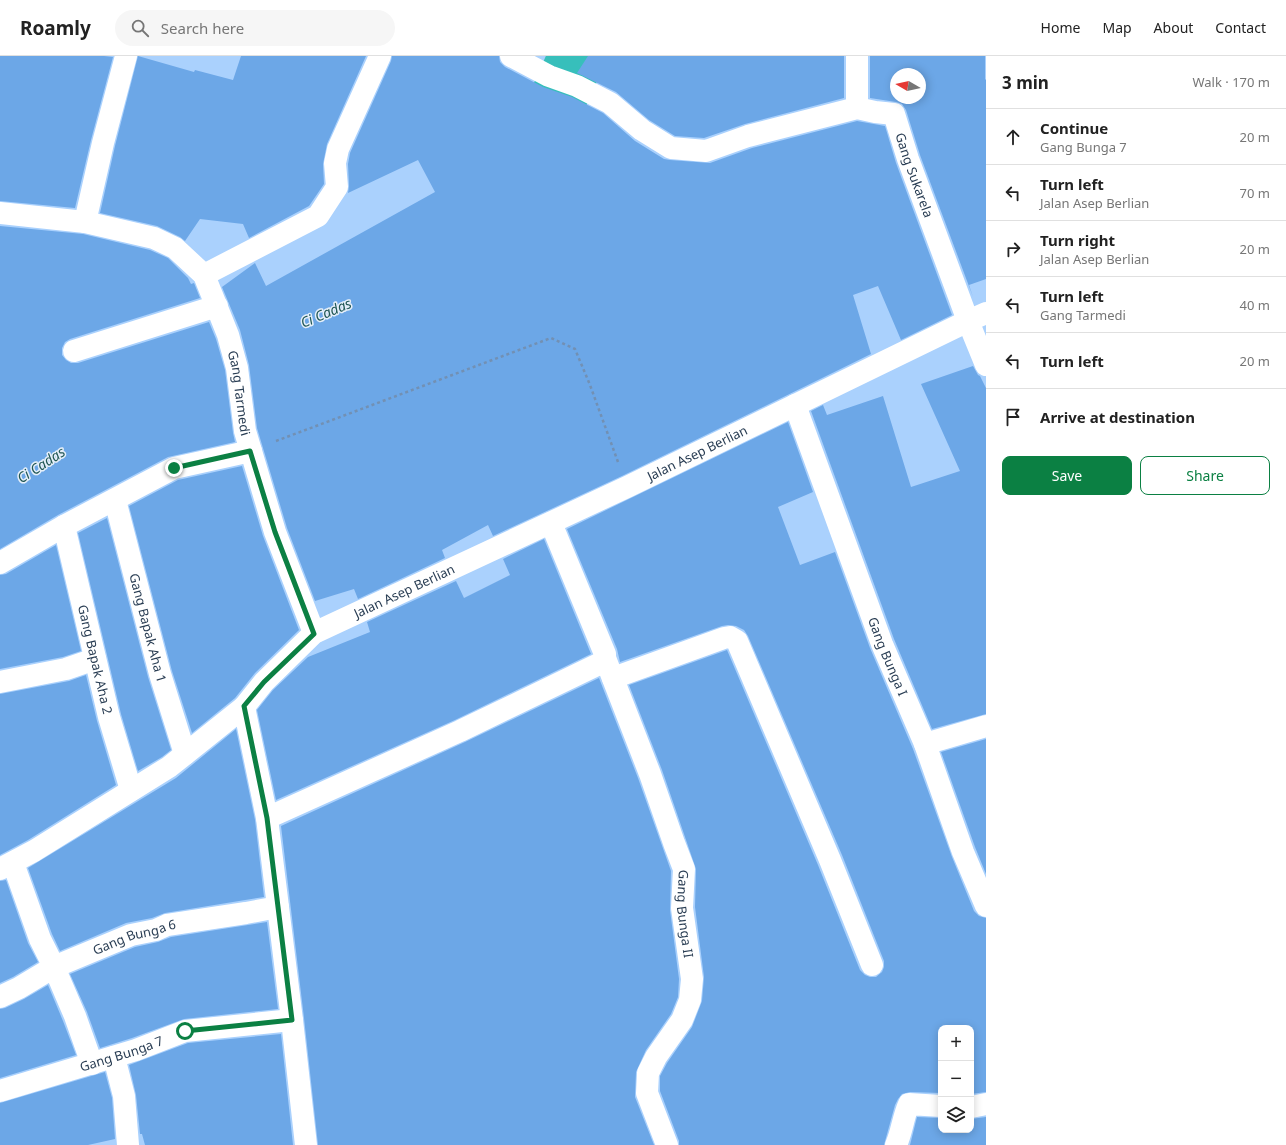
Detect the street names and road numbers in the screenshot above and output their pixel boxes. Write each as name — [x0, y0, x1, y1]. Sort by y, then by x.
street label: Gang Sukarela — [891, 130, 938, 220]
street label: Gang Tarmedi — [224, 348, 255, 438]
street label: Jalan Asep Berlian — [642, 421, 750, 486]
street label: Jalan Asep Berlian — [349, 560, 458, 623]
street label: Gang Bapak Aha 1 — [125, 571, 171, 685]
street label: Gang Bapak Aha 2 — [74, 603, 117, 716]
street label: Gang Bunga I — [864, 614, 912, 699]
street label: Gang Bunga II — [673, 869, 698, 959]
street label: Gang Bunga 6 — [90, 915, 177, 959]
street label: Gang Bunga 7 — [77, 1031, 166, 1075]

